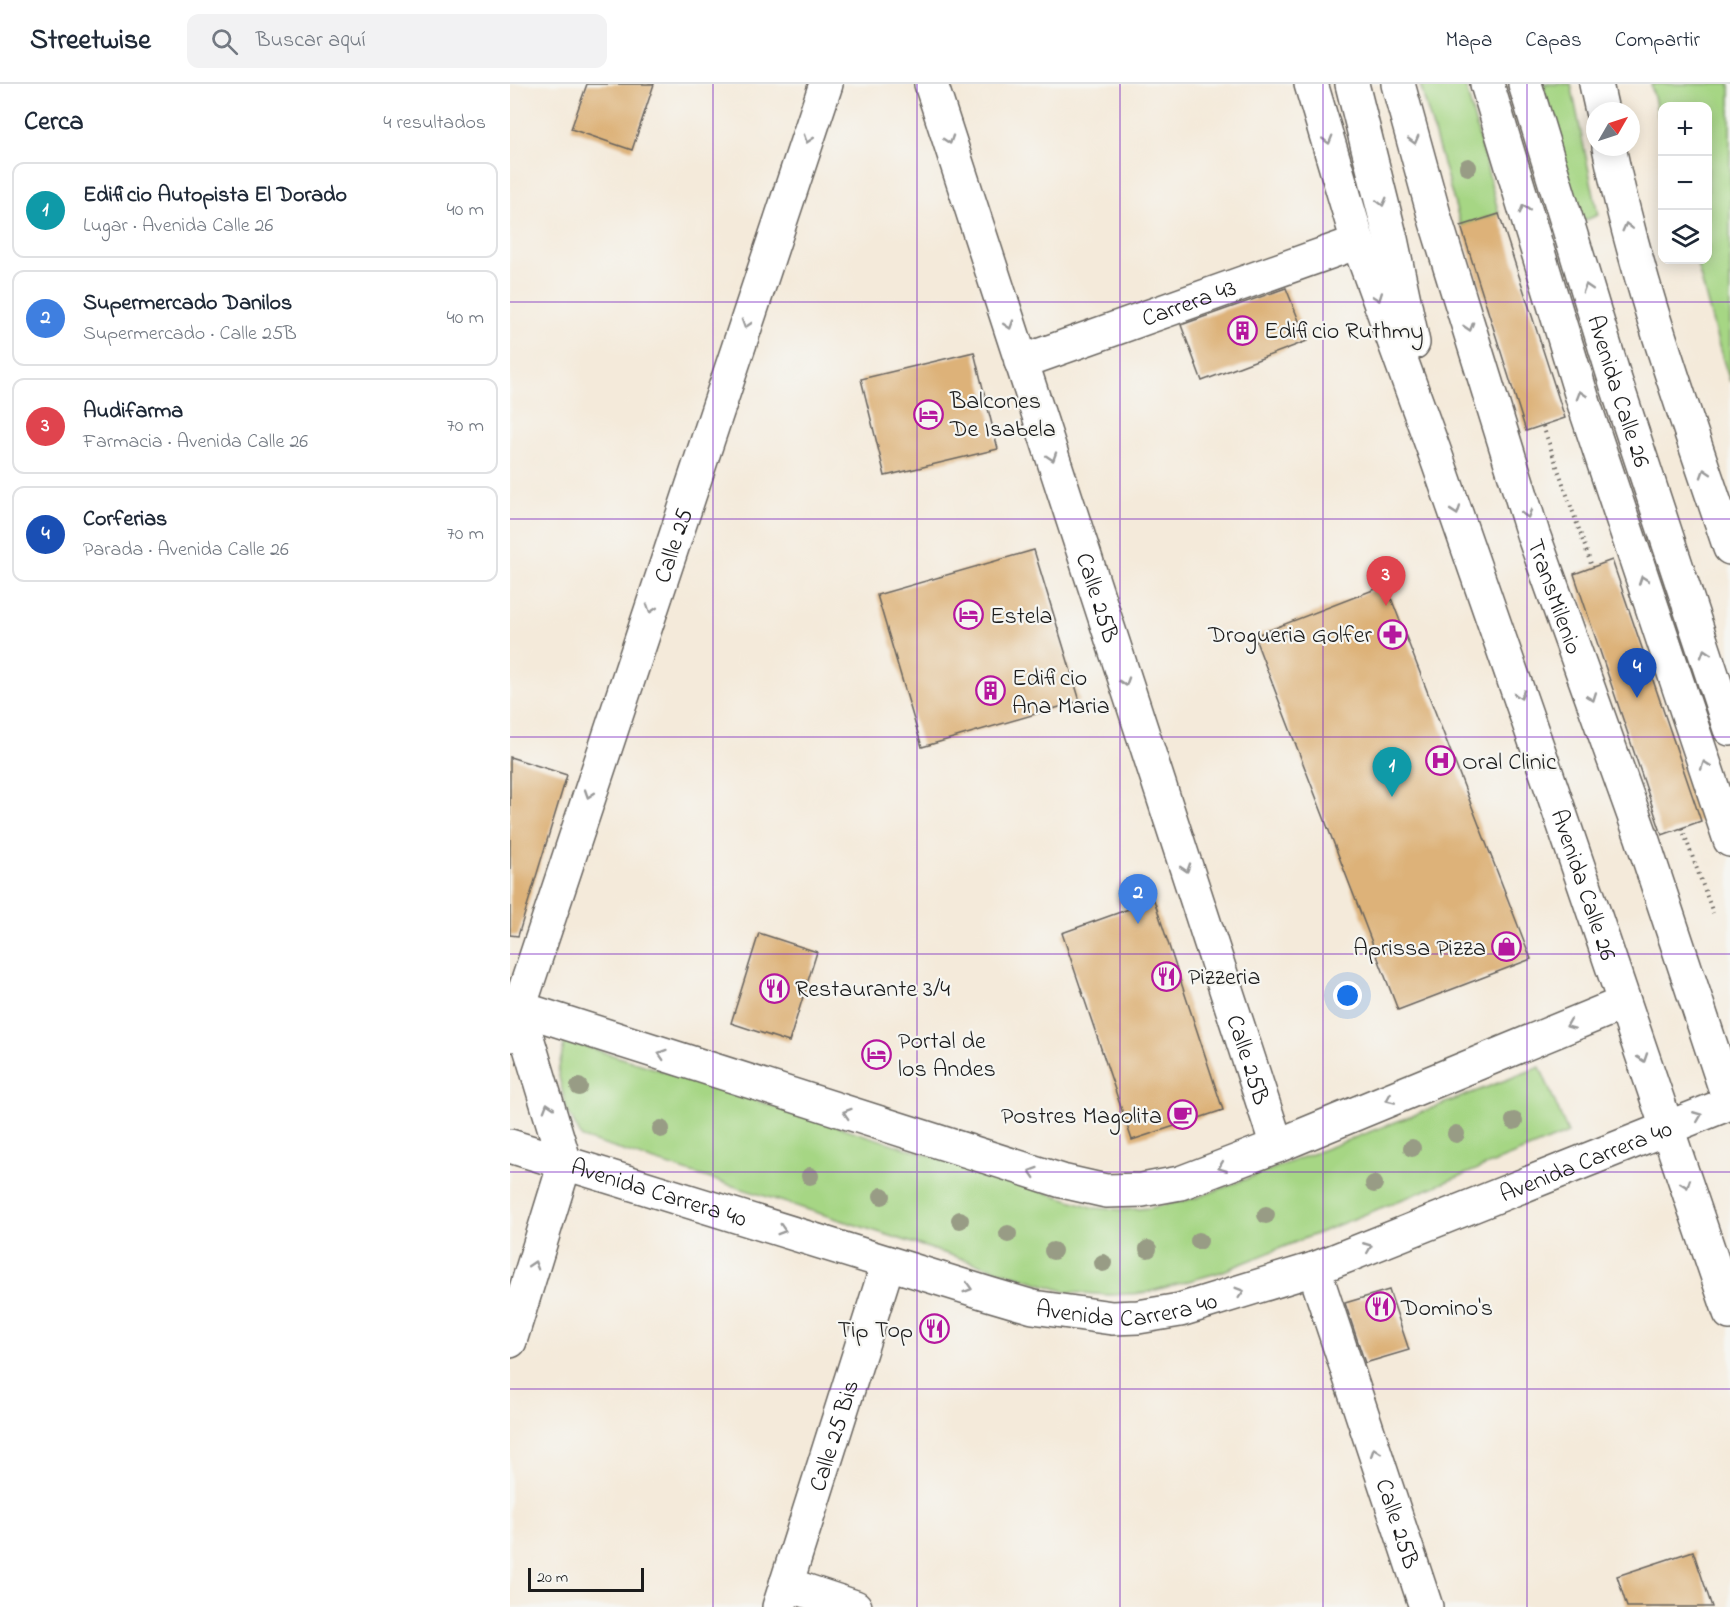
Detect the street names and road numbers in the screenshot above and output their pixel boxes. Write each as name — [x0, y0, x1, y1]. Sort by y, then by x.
street label: Carrera 43 — [1137, 272, 1242, 338]
street label: Avenida Calle 26 — [1576, 311, 1658, 473]
street label: Calle 25 — [646, 504, 704, 588]
street label: TransMilenio — [1516, 534, 1590, 660]
street label: Calle 25B — [1065, 549, 1127, 648]
street label: Avenida Calle 26 — [1540, 805, 1624, 966]
street label: Calle 25B — [1215, 1011, 1277, 1110]
street label: Avenida Carrera 40 — [1495, 1113, 1678, 1213]
street label: Avenida Carrera 40 — [566, 1151, 751, 1238]
street label: Avenida Carrera 40 — [1034, 1285, 1222, 1338]
street label: Calle 25 Bis — [802, 1376, 870, 1496]
street label: Calle 25B — [1365, 1475, 1427, 1574]

